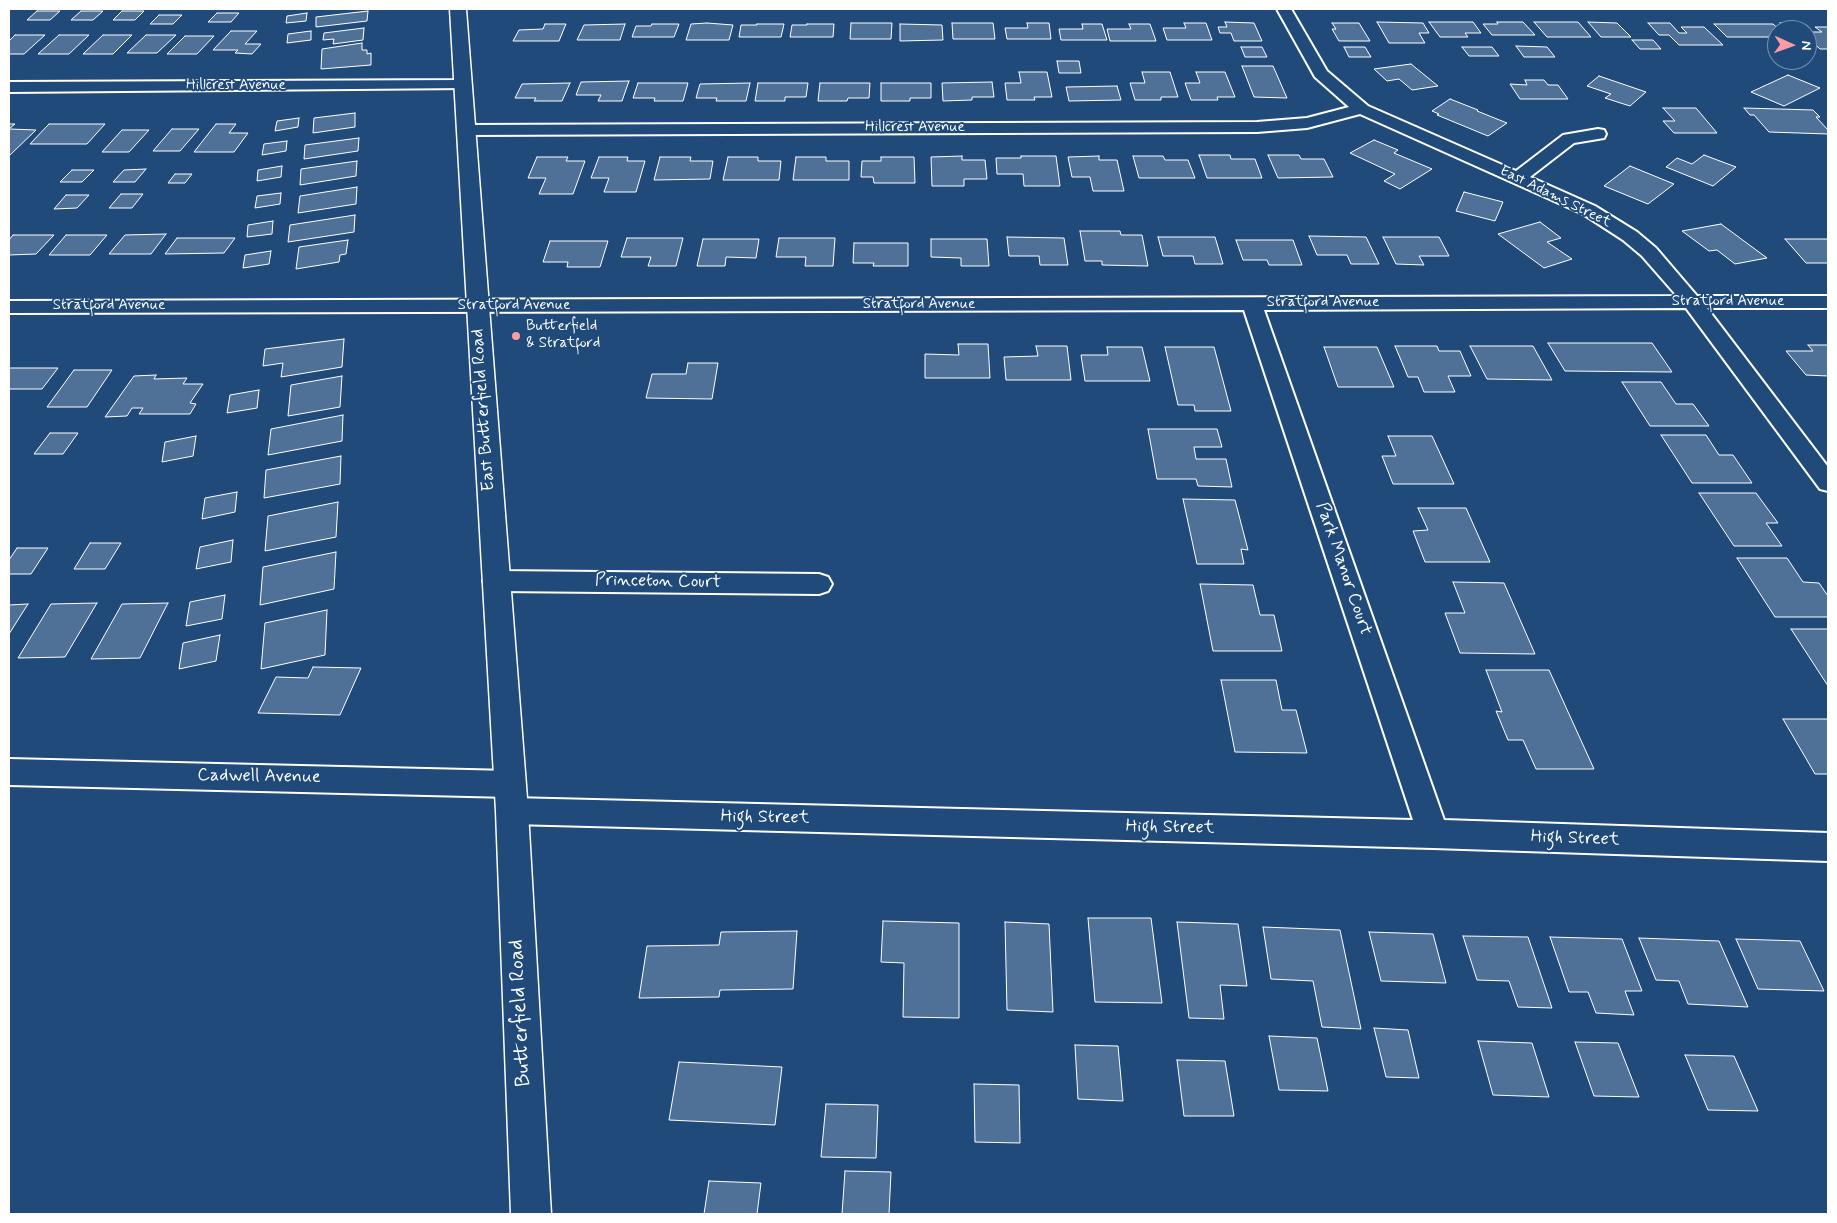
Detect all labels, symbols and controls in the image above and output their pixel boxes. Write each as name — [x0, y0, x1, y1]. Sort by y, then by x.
north arrow — [1767, 20, 1817, 70]
text: N — [1797, 41, 1815, 50]
street label: Hillcrest Avenue — [186, 77, 286, 95]
street label: Hillcrest Avenue — [865, 119, 965, 137]
street label: East Adams Street — [1496, 162, 1614, 232]
street label: Stratford Avenue — [1672, 293, 1784, 311]
street label: Stratford Avenue — [1267, 294, 1379, 312]
street label: Stratford Avenue — [863, 296, 975, 314]
street label: Stratford Avenue — [53, 297, 165, 315]
street label: Stratford Avenue — [458, 297, 570, 315]
place label: Butterfield & Stratford — [526, 318, 600, 353]
street label: East Butterfield Road — [468, 328, 500, 492]
marker: Butterfield & Stratford — [510, 330, 522, 342]
street label: Park Manor Court — [1310, 500, 1376, 638]
street label: Princeton Court — [595, 570, 721, 594]
street label: Cadwell Avenue — [197, 765, 321, 789]
street label: High Street — [720, 806, 810, 830]
street label: High Street — [1125, 816, 1215, 840]
street label: High Street — [1530, 827, 1620, 851]
street label: Butterfield Road — [505, 939, 537, 1087]

